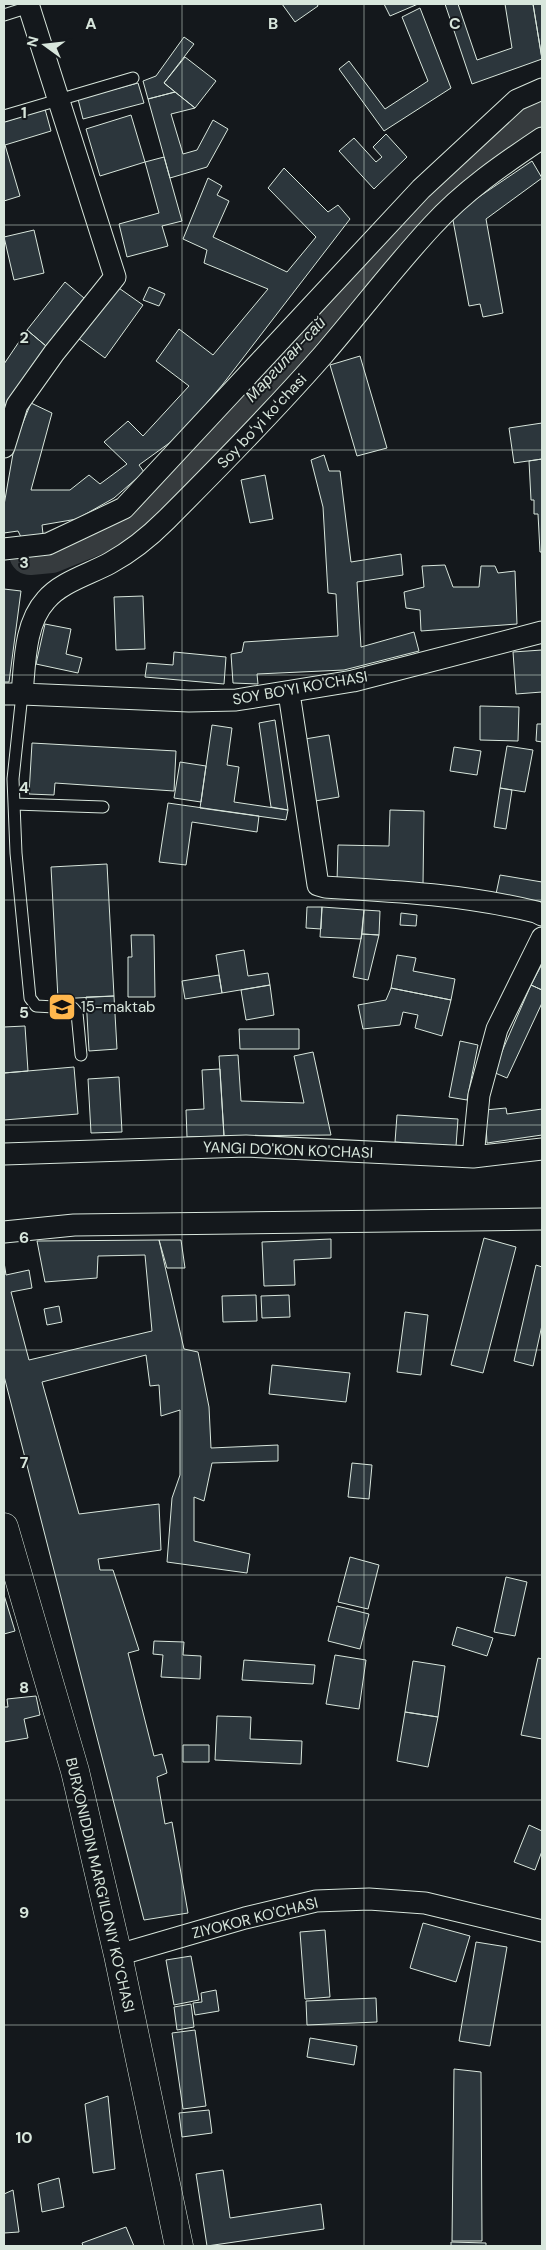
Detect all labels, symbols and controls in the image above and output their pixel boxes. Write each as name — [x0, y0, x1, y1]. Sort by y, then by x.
text: A — [85, 13, 97, 34]
text: B — [268, 13, 278, 34]
text: C — [449, 13, 461, 34]
north arrow — [20, 20, 70, 70]
text: N — [22, 34, 42, 49]
text: 1 — [21, 102, 27, 123]
water label: Маргилан-сай — [241, 312, 330, 406]
text: 2 — [19, 327, 29, 348]
street label: Soy boʻyi koʻchasi — [213, 369, 311, 473]
text: 3 — [19, 552, 29, 573]
street label: SOY BO'YI KO'CHASI — [231, 666, 369, 710]
text: 4 — [19, 777, 29, 798]
school or university icon: 15-maktab — [47, 992, 77, 1022]
place label: 15-maktab — [81, 997, 155, 1017]
text: 5 — [19, 1002, 29, 1023]
street label: YANGI DO'KON KO'CHASI — [202, 1137, 374, 1163]
text: 6 — [19, 1227, 29, 1248]
text: 7 — [20, 1452, 29, 1473]
text: 8 — [19, 1677, 29, 1698]
street label: BURXONIDDIN MARG’ILONIY KO’CHASI — [61, 1756, 139, 2014]
street label: ZIYOKOR KO'CHASI — [190, 1893, 320, 1943]
text: 9 — [19, 1902, 29, 1923]
text: 10 — [15, 2127, 33, 2148]

